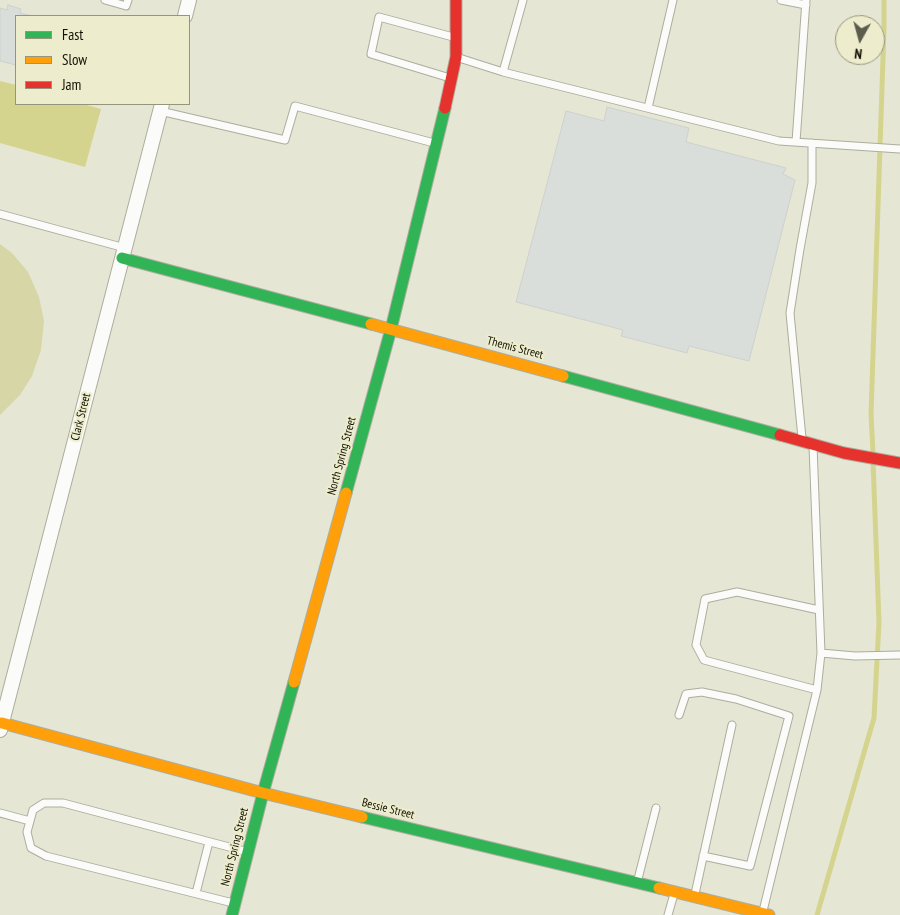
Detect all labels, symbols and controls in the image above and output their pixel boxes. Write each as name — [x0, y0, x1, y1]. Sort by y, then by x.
legend — [15, 15, 190, 105]
north arrow — [835, 15, 885, 65]
text: Fast — [62, 25, 83, 44]
text: N — [853, 45, 863, 63]
text: Slow — [62, 50, 87, 69]
text: Jam — [62, 75, 81, 94]
street label: Themis Street — [485, 334, 545, 362]
street label: Clark Street — [68, 392, 94, 442]
street label: North Spring Street — [325, 415, 359, 497]
street label: Bessie Street — [360, 796, 416, 822]
street label: North Spring Street — [218, 806, 252, 888]

